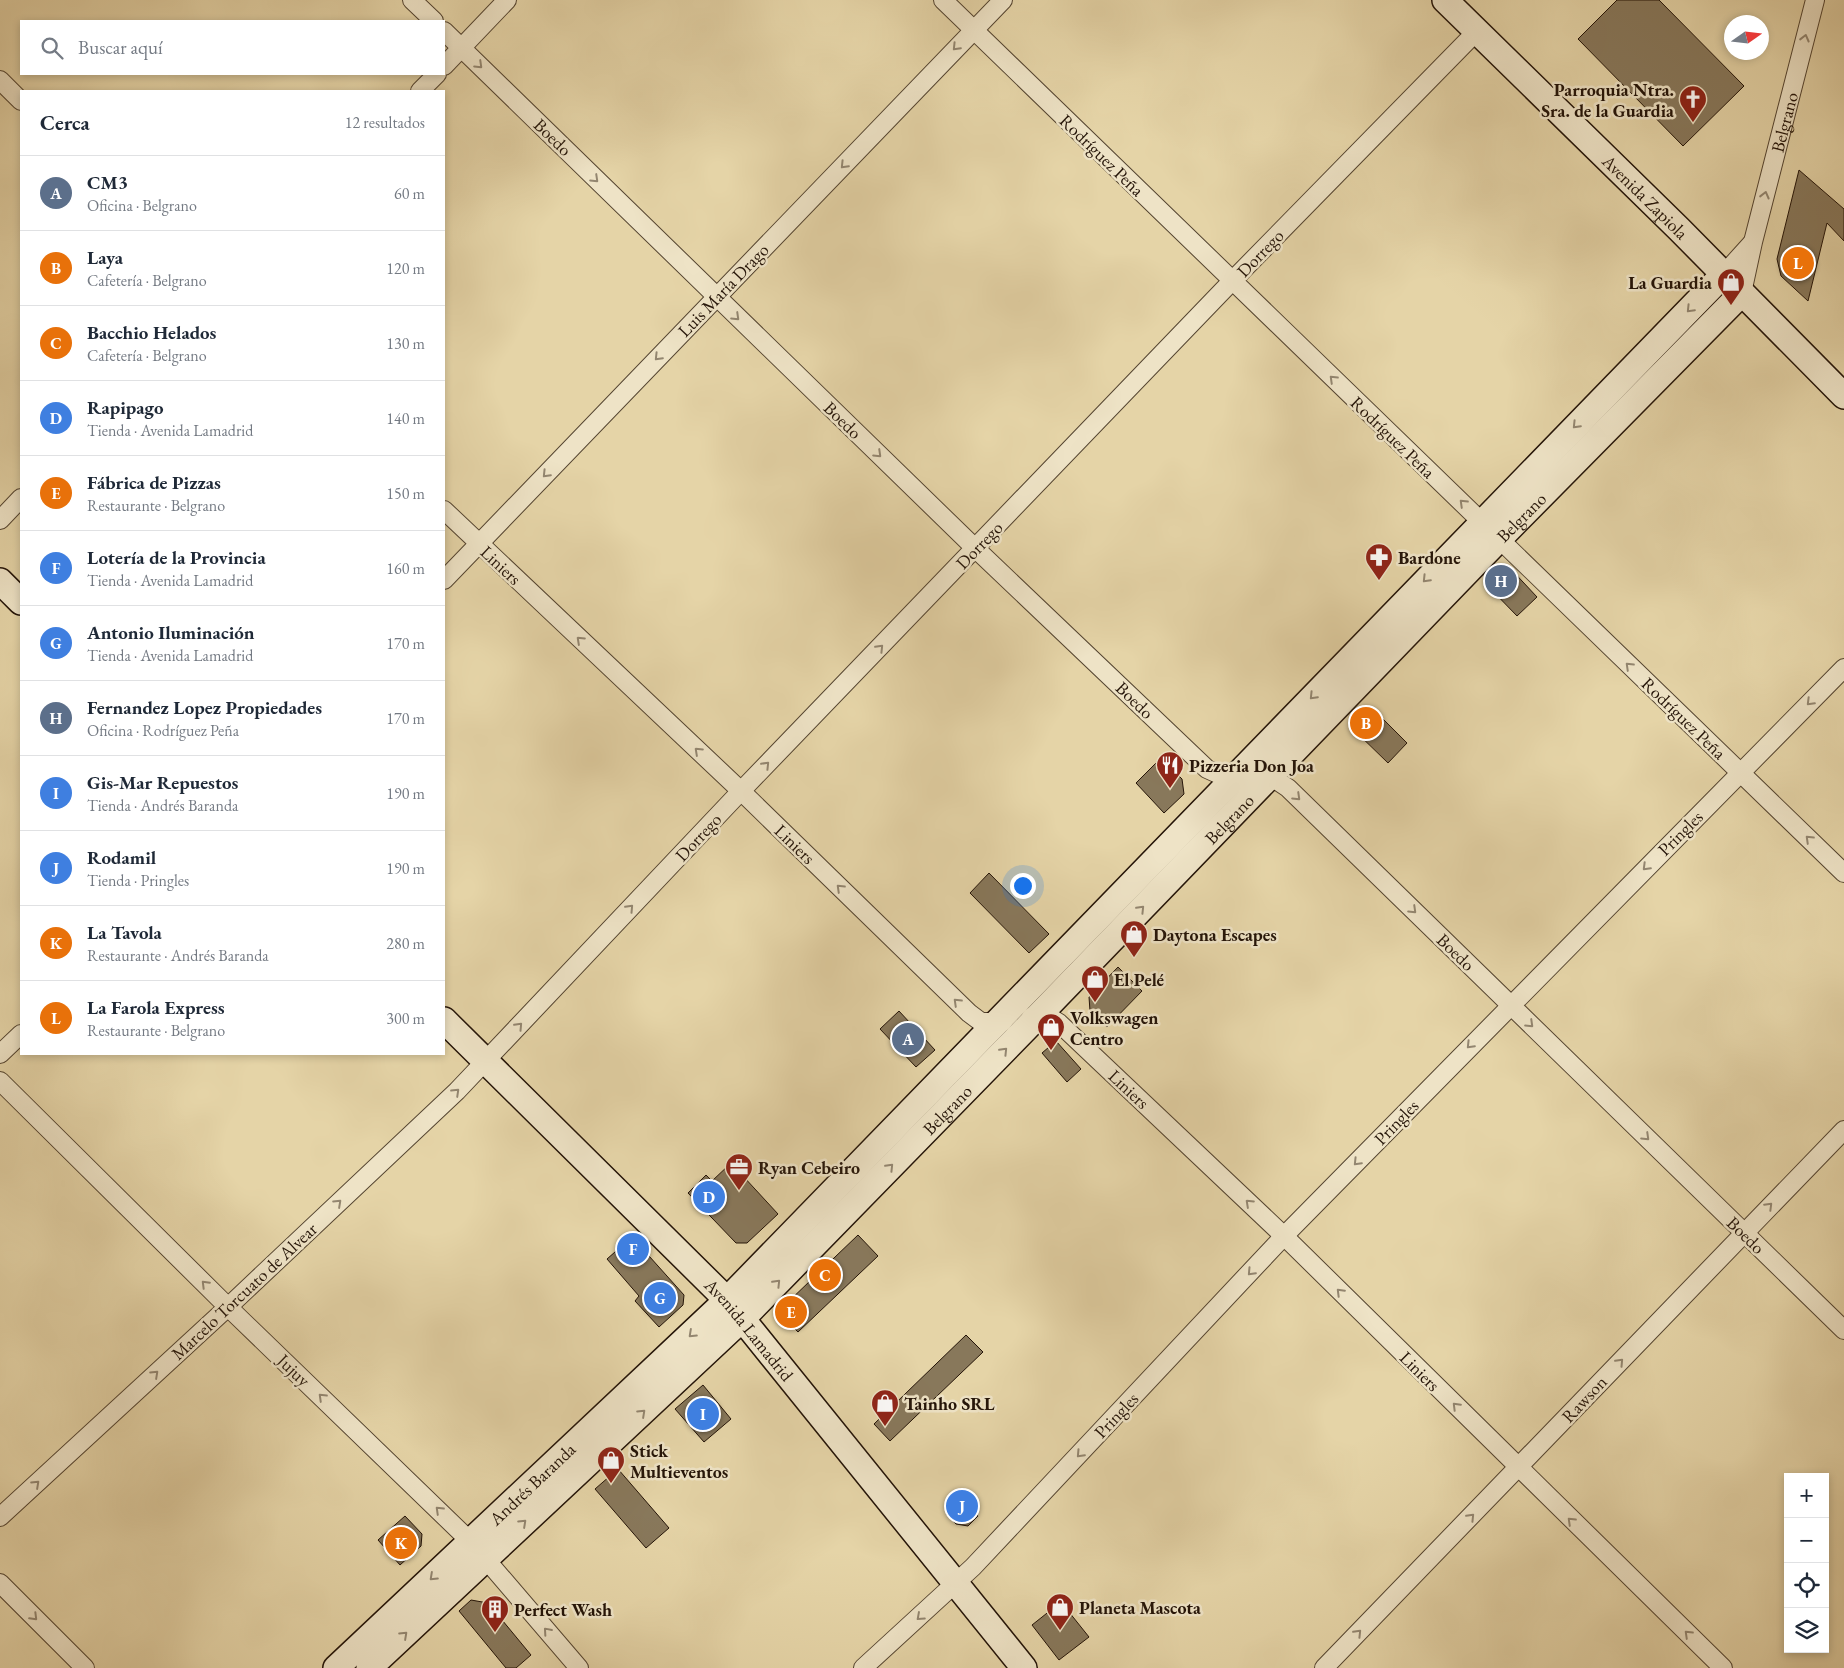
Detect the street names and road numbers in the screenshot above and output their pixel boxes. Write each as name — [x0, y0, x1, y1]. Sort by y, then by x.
street label: Belgrano — [1765, 89, 1803, 155]
street label: Rodríguez Peña — [1055, 109, 1150, 202]
street label: Boedo — [529, 113, 577, 161]
street label: Avenida Zapiola — [1597, 149, 1694, 244]
street label: Dorrego — [1231, 224, 1289, 282]
street label: Luis María Drago — [672, 238, 774, 342]
street label: Rodríguez Peña — [1346, 391, 1441, 484]
street label: Boedo — [819, 396, 867, 444]
street label: Belgrano — [1491, 487, 1551, 547]
street label: Dorrego — [950, 516, 1008, 574]
street label: Liniers — [476, 540, 526, 590]
street label: Rodríguez Peña — [1637, 672, 1732, 765]
street label: Boedo — [1111, 676, 1159, 724]
street label: Belgrano — [1199, 788, 1259, 849]
street label: Pringles — [1652, 805, 1708, 861]
street label: Dorrego — [670, 808, 726, 866]
street label: Liniers — [770, 819, 820, 869]
street label: Boedo — [1432, 928, 1480, 976]
street label: Liniers — [1104, 1064, 1154, 1114]
street label: Belgrano — [917, 1079, 977, 1139]
street label: Pringles — [1369, 1094, 1423, 1150]
street label: Boedo — [1722, 1211, 1770, 1259]
street label: Marcelo Torcuato de Alvear — [166, 1217, 322, 1365]
street label: Avenida Lamadrid — [699, 1272, 800, 1386]
street label: Liniers — [1395, 1346, 1445, 1396]
street label: Jujuy — [271, 1347, 315, 1391]
street label: Rawson — [1556, 1370, 1612, 1427]
street label: Pringles — [1089, 1387, 1143, 1443]
street label: Andrés Baranda — [483, 1437, 581, 1531]

